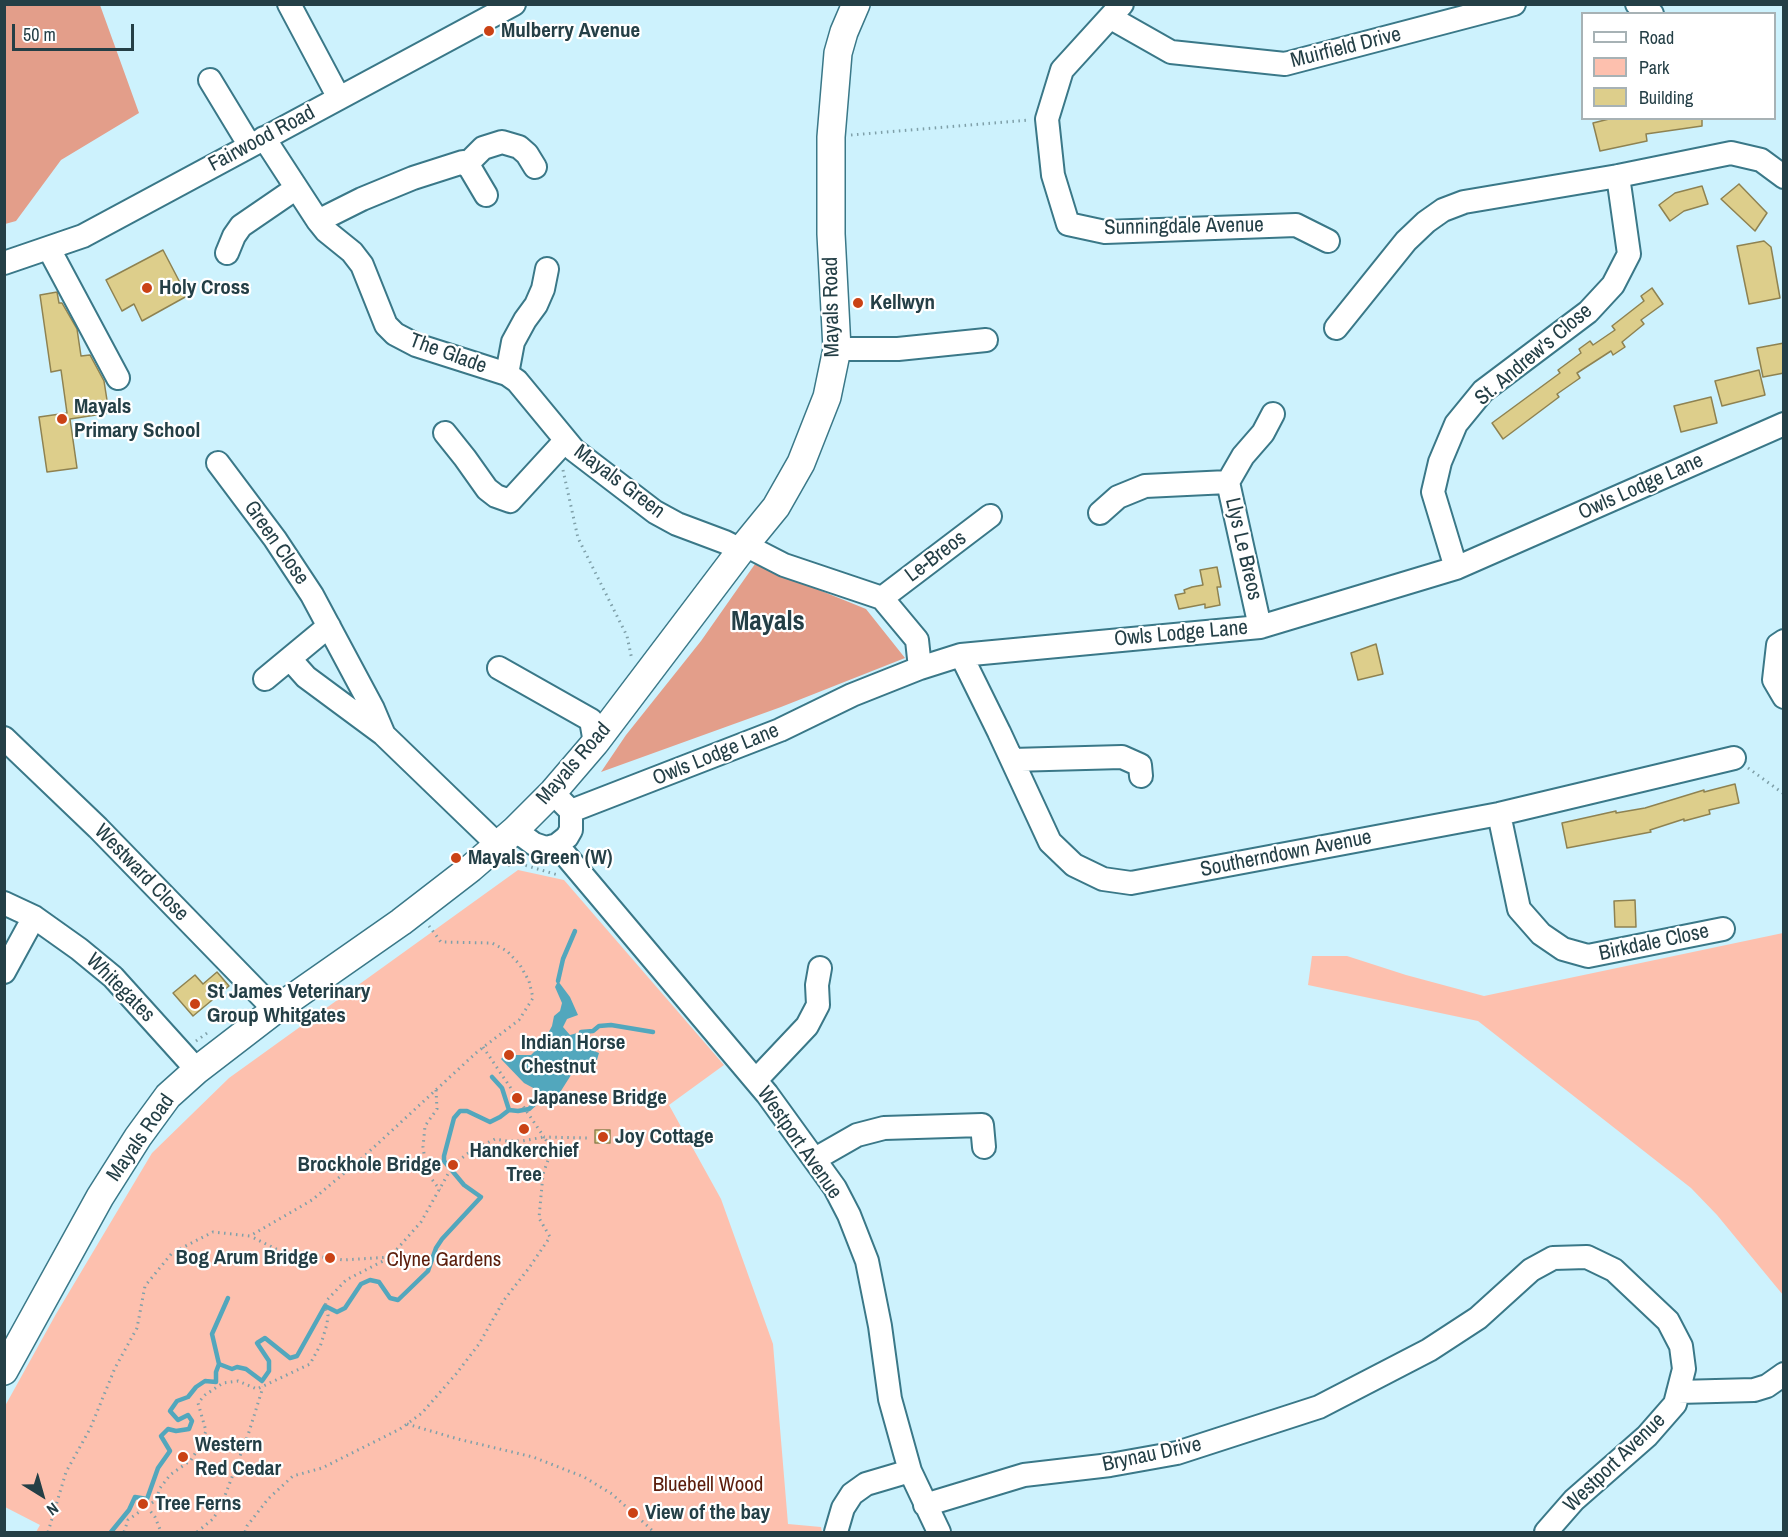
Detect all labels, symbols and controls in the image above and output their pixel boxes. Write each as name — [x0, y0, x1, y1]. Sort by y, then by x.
scale bar — [15, 12, 136, 50]
legend — [1581, 12, 1776, 120]
place label: Mulberry Avenue — [501, 18, 640, 44]
text: 50 m — [23, 22, 56, 47]
street label: Muirfield Drive — [1288, 22, 1404, 74]
marker: Mulberry Avenue — [482, 24, 496, 38]
text: Road — [1639, 25, 1674, 50]
text: Park — [1639, 55, 1669, 80]
text: Building — [1639, 85, 1693, 110]
street label: Fairwood Road — [204, 100, 320, 178]
street label: Sunningdale Avenue — [1104, 213, 1264, 241]
street label: Mayals Road — [819, 257, 845, 357]
place label: Holy Cross — [159, 275, 250, 301]
marker: Holy Cross — [140, 281, 154, 295]
place label: Kellwyn — [870, 290, 935, 316]
marker: Kellwyn — [851, 296, 865, 310]
street label: St. Andrew's Close — [1470, 299, 1598, 411]
street label: The Glade — [406, 328, 490, 380]
place label: Mayals Primary School — [74, 394, 200, 444]
marker: Mayals Primary School — [55, 412, 69, 426]
street label: Mayals Green — [569, 440, 669, 524]
street label: Owls Lodge Lane — [1575, 448, 1707, 526]
street label: Llys Le Breos — [1219, 495, 1267, 603]
street label: Green Close — [238, 496, 314, 590]
street label: Le-Breos — [901, 526, 971, 588]
district label: Mayals — [731, 607, 805, 639]
street label: Owls Lodge Lane — [1113, 616, 1249, 652]
street label: Mayals Road — [532, 718, 616, 810]
street label: Owls Lodge Lane — [649, 718, 783, 792]
street label: Westward Close — [89, 819, 193, 927]
street label: Southerndown Avenue — [1198, 825, 1374, 883]
place label: Mayals Green (W) — [468, 845, 613, 871]
marker: Mayals Green (W) — [449, 851, 463, 865]
street label: Birkdale Close — [1597, 919, 1711, 967]
street label: Whitegates — [80, 948, 160, 1028]
place label: St James Veterinary Group Whitgates — [207, 979, 370, 1029]
marker: St James Veterinary Group Whitgates — [188, 997, 202, 1011]
place label: Indian Horse Chestnut — [521, 1030, 625, 1080]
marker: Indian Horse Chestnut — [502, 1048, 516, 1062]
street label: Westport Avenue — [751, 1082, 847, 1204]
place label: Japanese Bridge — [529, 1085, 667, 1111]
street label: Mayals Road — [102, 1090, 180, 1186]
marker: Japanese Bridge — [510, 1091, 524, 1105]
marker: Handkerchief Tree — [517, 1122, 531, 1136]
place label: Joy Cottage — [615, 1124, 714, 1150]
marker: Joy Cottage — [596, 1130, 610, 1144]
place label: Handkerchief Tree — [469, 1138, 579, 1188]
place label: Brockhole Bridge — [297, 1152, 441, 1178]
marker: Brockhole Bridge — [446, 1158, 460, 1172]
place label: Bog Arum Bridge — [175, 1245, 318, 1271]
park label: Clyne Gardens — [387, 1247, 501, 1273]
marker: Bog Arum Bridge — [323, 1251, 337, 1265]
street label: Westport Avenue — [1559, 1408, 1671, 1518]
place label: Western Red Cedar — [195, 1432, 281, 1482]
street label: Brynau Drive — [1100, 1432, 1204, 1478]
marker: Western Red Cedar — [176, 1450, 190, 1464]
north arrow — [12, 1465, 72, 1525]
park label: Bluebell Wood — [653, 1472, 763, 1498]
place label: Tree Ferns — [155, 1491, 241, 1517]
marker: Tree Ferns — [136, 1497, 150, 1511]
text: N — [42, 1498, 63, 1521]
place label: View of the bay — [645, 1500, 770, 1526]
marker: View of the bay — [626, 1506, 640, 1520]

